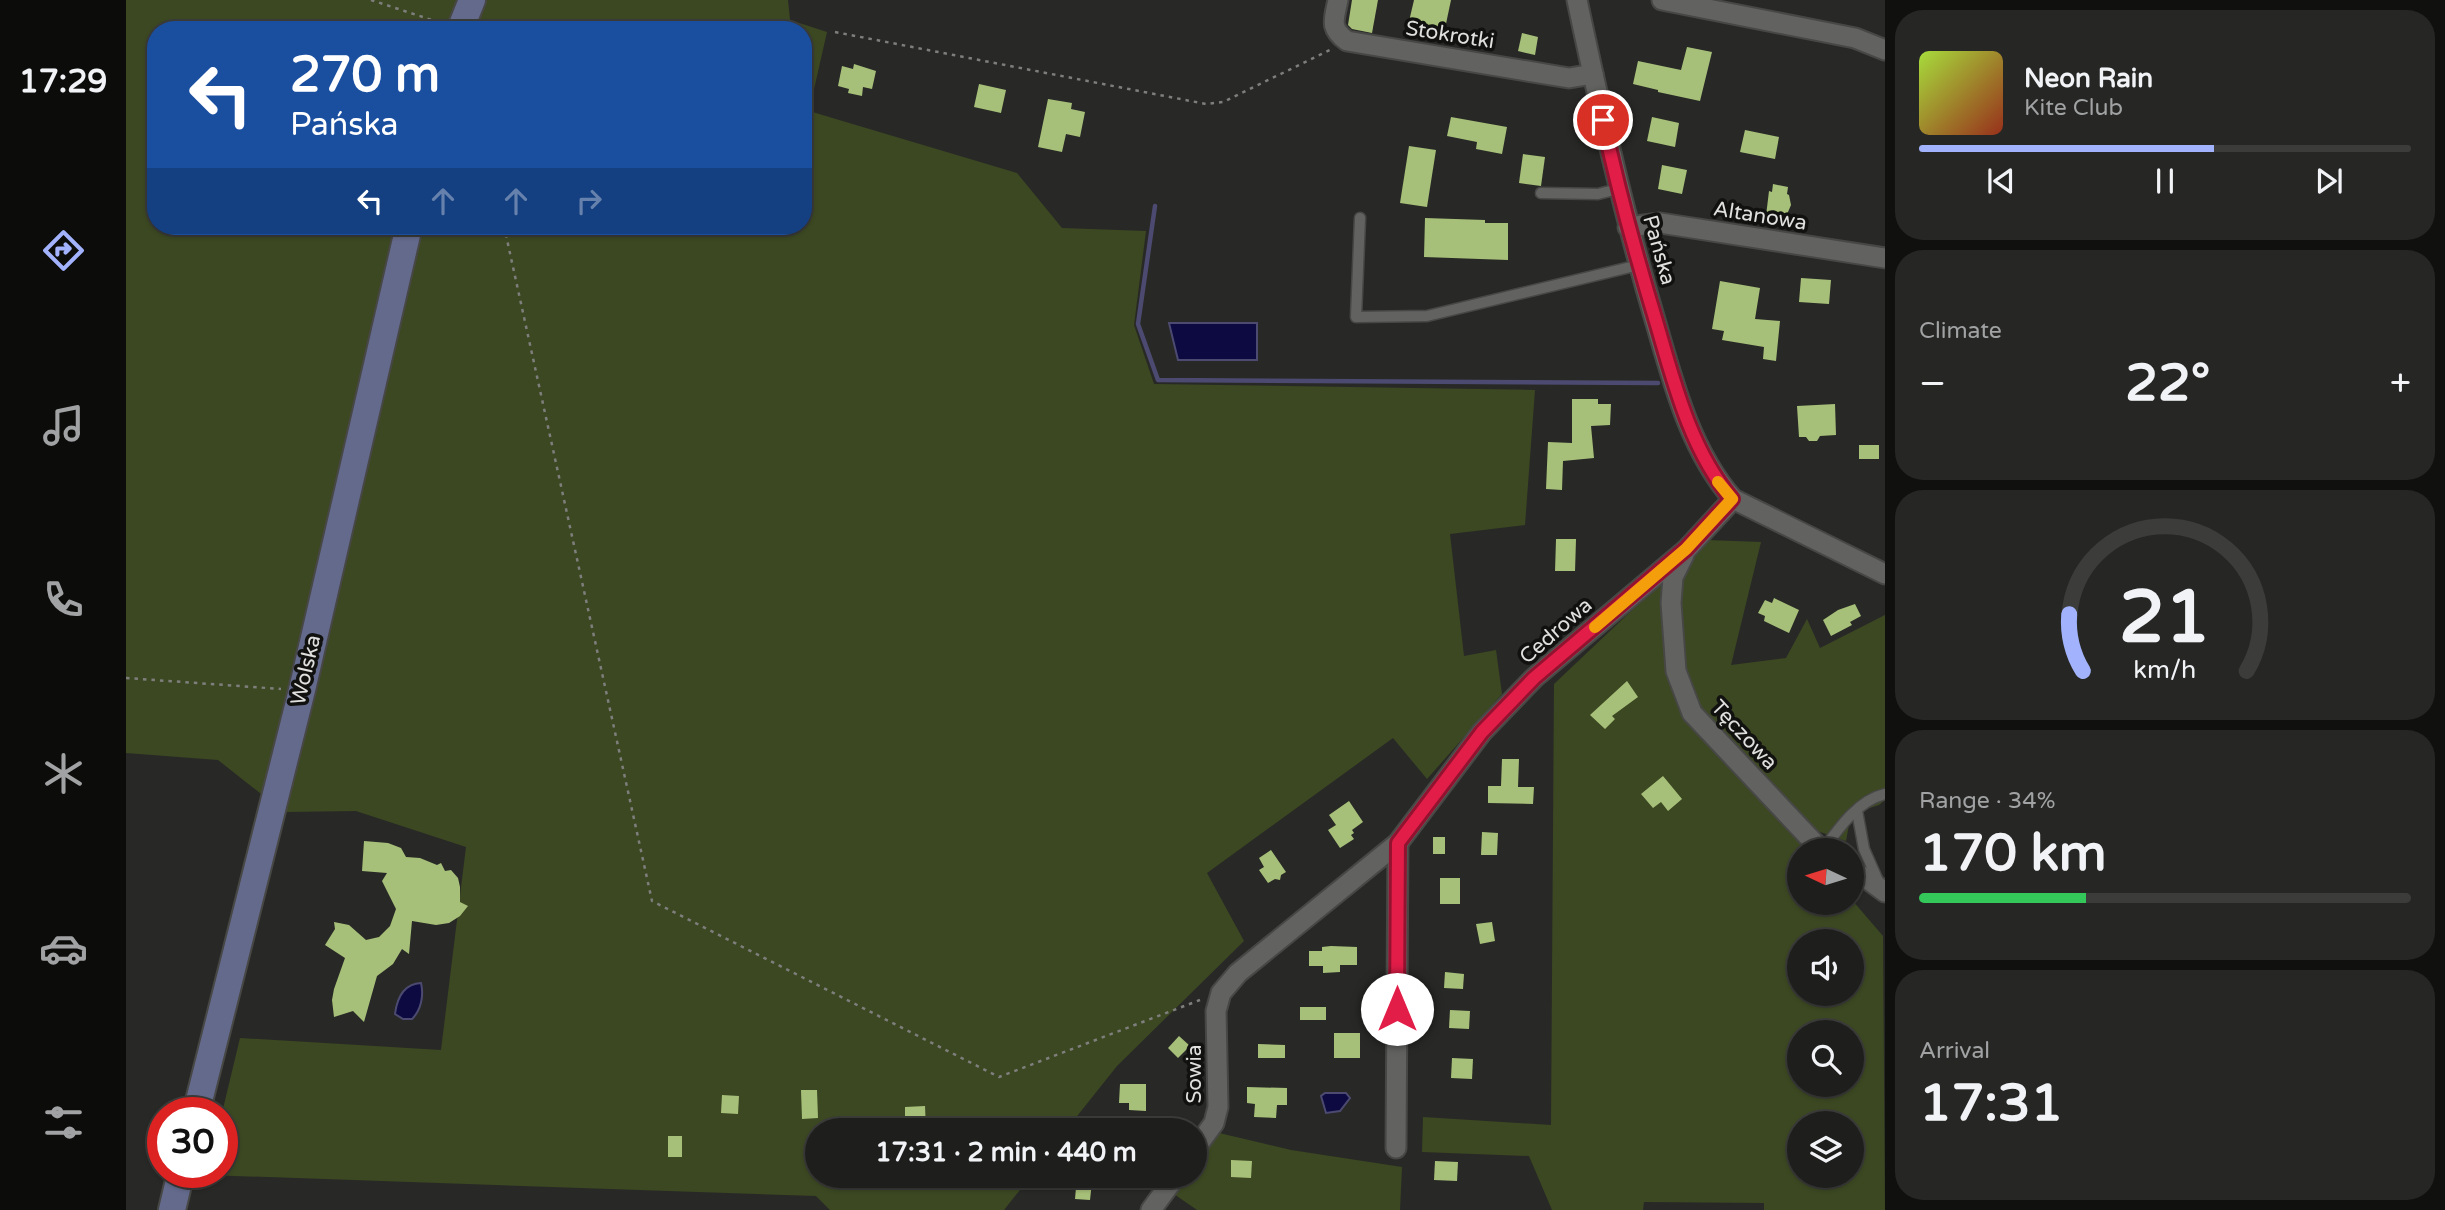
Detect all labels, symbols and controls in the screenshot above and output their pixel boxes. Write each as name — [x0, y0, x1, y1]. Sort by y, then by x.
street label: Stokrotki — [1404, 16, 1496, 54]
text: 270 m — [290, 46, 440, 105]
icon: left — [175, 49, 266, 140]
text: 17:29 — [19, 63, 107, 101]
text: Neon Rain — [2024, 63, 2153, 94]
pin — [1573, 90, 1633, 150]
text: Kite Club — [2024, 94, 2123, 122]
icon: arrive — [1584, 101, 1622, 139]
text: Pańska — [290, 106, 399, 144]
icon: previous — [1982, 162, 2020, 200]
icon: pause — [2146, 162, 2184, 200]
icon: next — [2310, 162, 2348, 200]
icon: left — [351, 182, 389, 220]
icon: ahead — [424, 182, 462, 220]
icon: ahead — [497, 182, 535, 220]
icon: right — [570, 182, 608, 220]
street label: Altanowa — [1711, 196, 1809, 236]
street label: Pańska — [1637, 212, 1681, 288]
icon: directions — [39, 226, 88, 275]
text: Climate — [1919, 317, 2002, 345]
text: 22° — [2125, 352, 2210, 415]
text: − — [1919, 361, 1946, 407]
text: + — [2390, 361, 2411, 407]
icon: music — [39, 401, 88, 450]
text: 21 — [2119, 574, 2211, 662]
icon: phone — [39, 575, 88, 624]
street label: Cedrowa — [1515, 593, 1597, 669]
street label: Wolska — [286, 632, 326, 708]
text: km/h — [2134, 655, 2196, 685]
street label: Tęczowa — [1706, 695, 1782, 775]
icon: climate — [39, 749, 88, 798]
text: Range · 34% — [1919, 787, 2055, 815]
text: 170 km — [1919, 822, 2107, 885]
north arrow — [1787, 838, 1864, 915]
map controls — [1787, 838, 1864, 1188]
icon: car — [39, 924, 88, 973]
button: sound — [1787, 929, 1864, 1006]
position arrow — [1360, 972, 1434, 1046]
button: search — [1787, 1020, 1864, 1097]
text: Arrival — [1919, 1037, 1990, 1065]
street label: Sowia — [1182, 1044, 1207, 1104]
text: 17:31 — [1919, 1072, 2063, 1135]
speed limit sign: 30 — [147, 1097, 238, 1188]
icon: filters — [39, 1098, 88, 1147]
button: layers — [1787, 1111, 1864, 1188]
text: 17:31 · 2 min · 440 m — [875, 1137, 1137, 1168]

